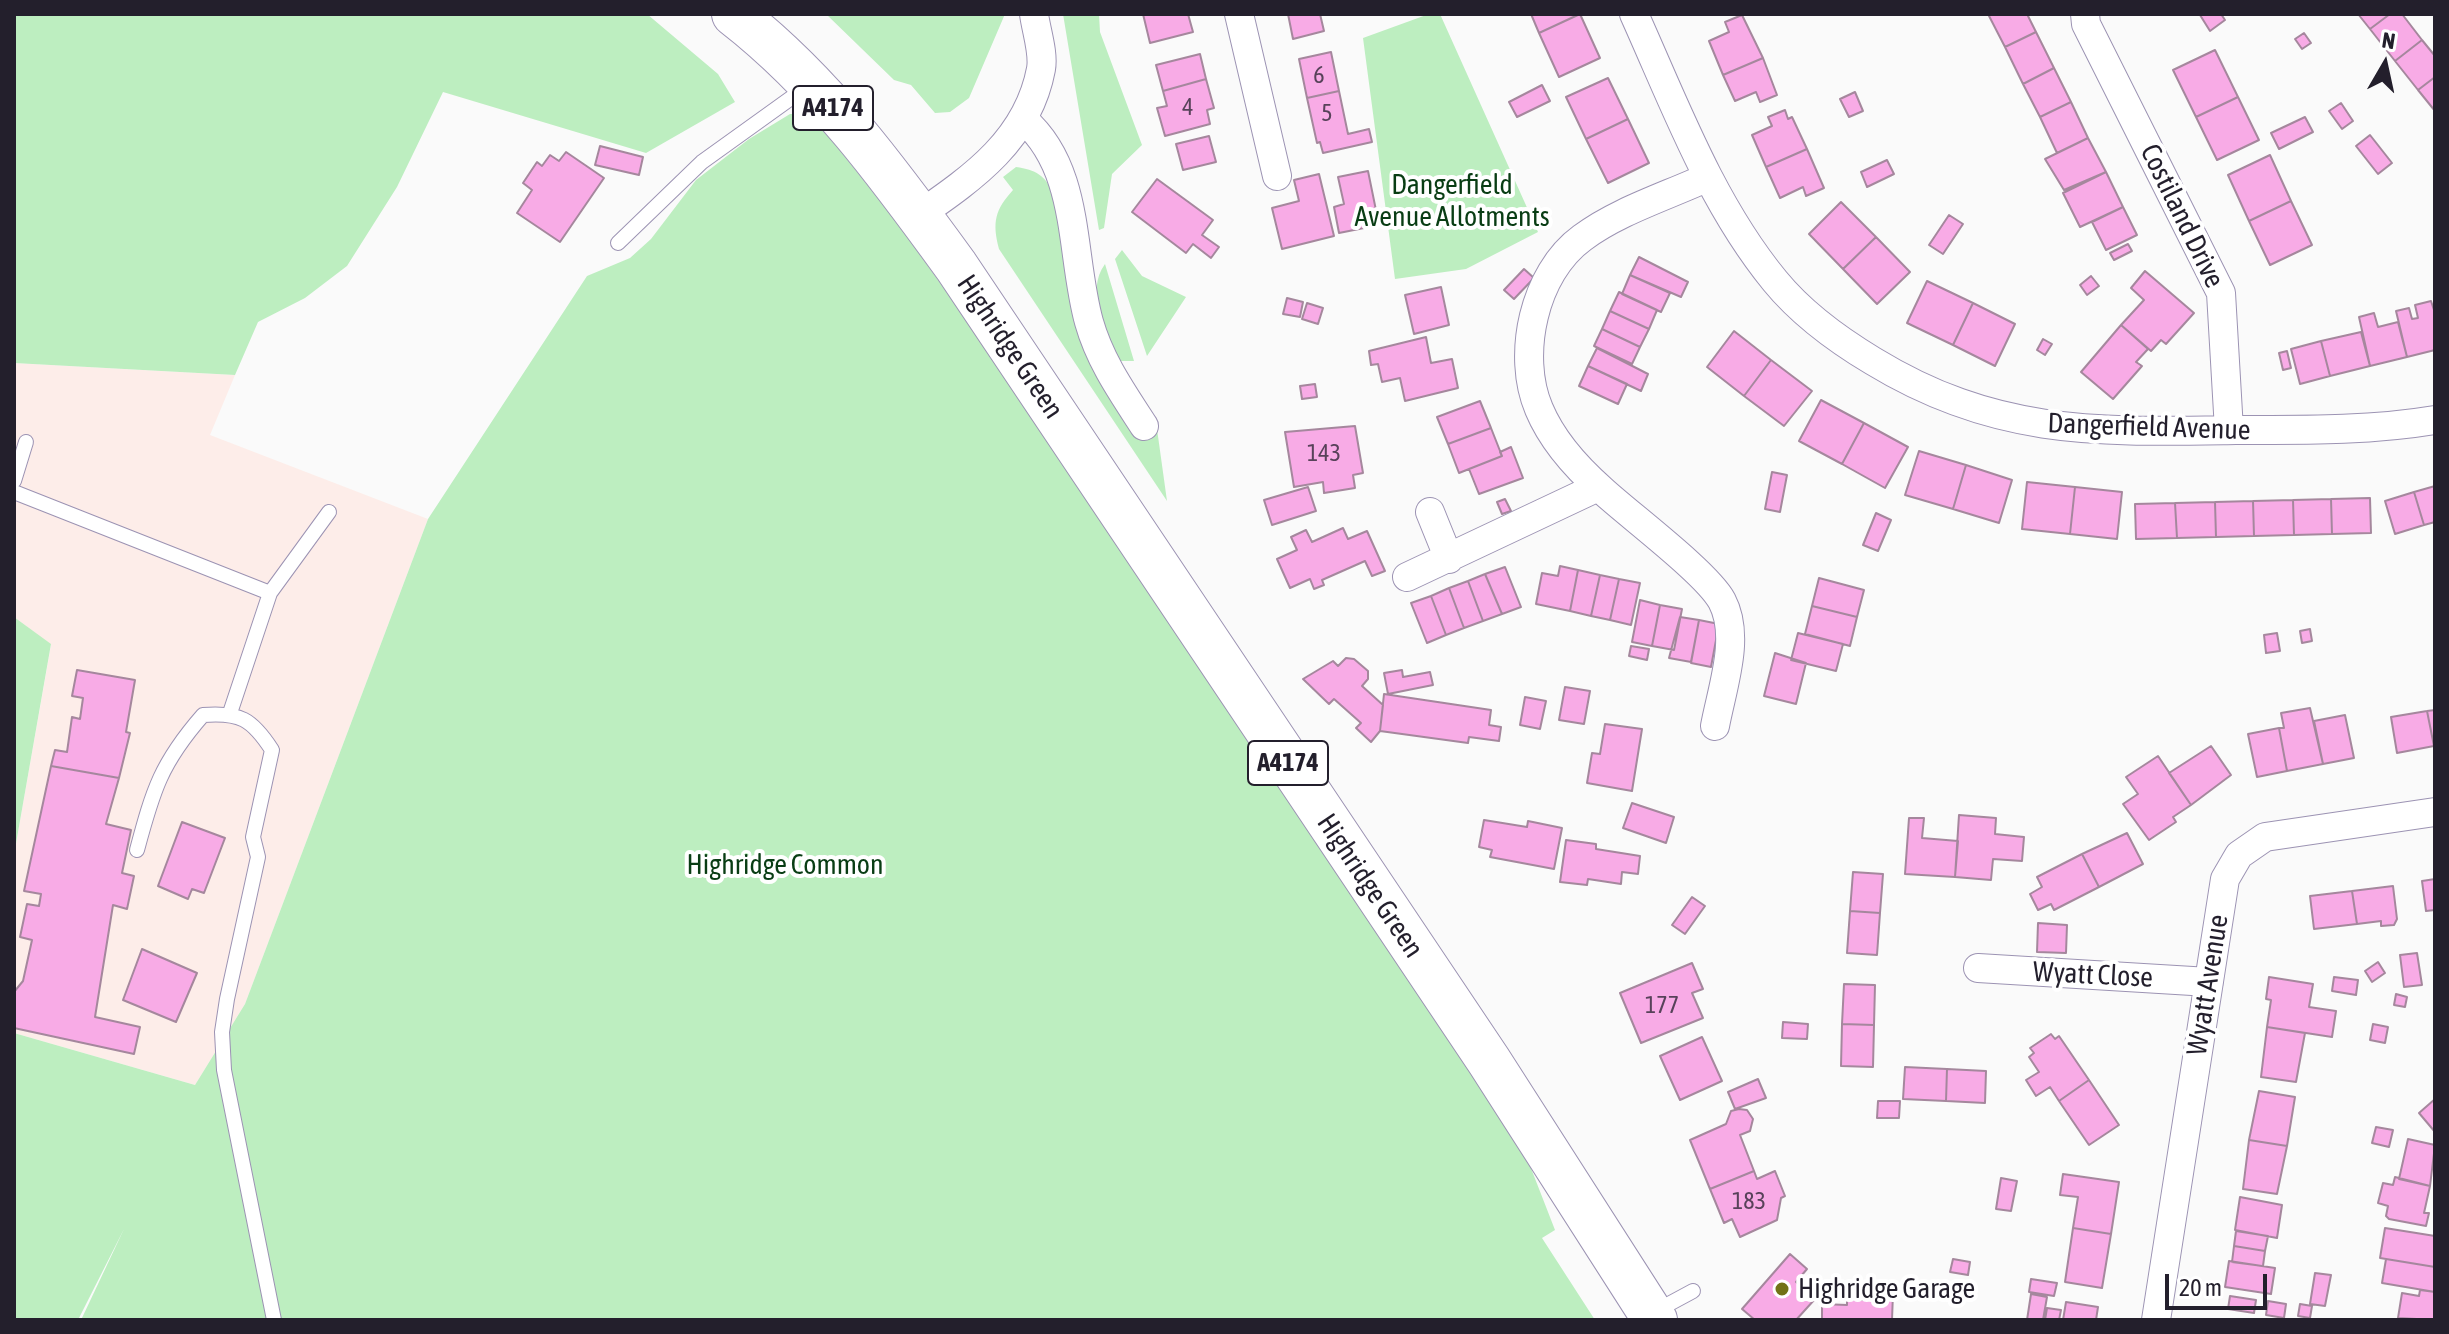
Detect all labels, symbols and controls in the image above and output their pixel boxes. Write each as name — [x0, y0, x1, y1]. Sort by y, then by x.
north arrow — [2345, 24, 2425, 104]
text: N — [2380, 26, 2397, 54]
house number: 6 — [1313, 61, 1325, 89]
road number: A4174 — [793, 86, 873, 130]
house number: 4 — [1182, 93, 1194, 121]
house number: 5 — [1321, 99, 1333, 127]
street label: Costiland Drive — [2133, 139, 2231, 293]
park label: Dangerfield Avenue Allotments — [1354, 168, 1550, 234]
street label: Highridge Green — [950, 269, 1070, 425]
street label: Dangerfield Avenue — [2047, 407, 2251, 447]
house number: 143 — [1307, 439, 1341, 467]
road number: A4174 — [1248, 741, 1328, 785]
street label: Highridge Green — [1310, 808, 1430, 964]
park label: Highridge Common — [686, 848, 884, 882]
street label: Wyatt Avenue — [2180, 912, 2236, 1058]
street label: Wyatt Close — [2032, 955, 2154, 995]
house number: 177 — [1645, 991, 1679, 1019]
house number: 183 — [1732, 1187, 1766, 1215]
scale bar — [2169, 1258, 2271, 1308]
place label: Highridge Garage — [1798, 1272, 1975, 1306]
text: 20 m — [2179, 1274, 2222, 1301]
marker: Highridge Garage — [1773, 1280, 1791, 1298]

